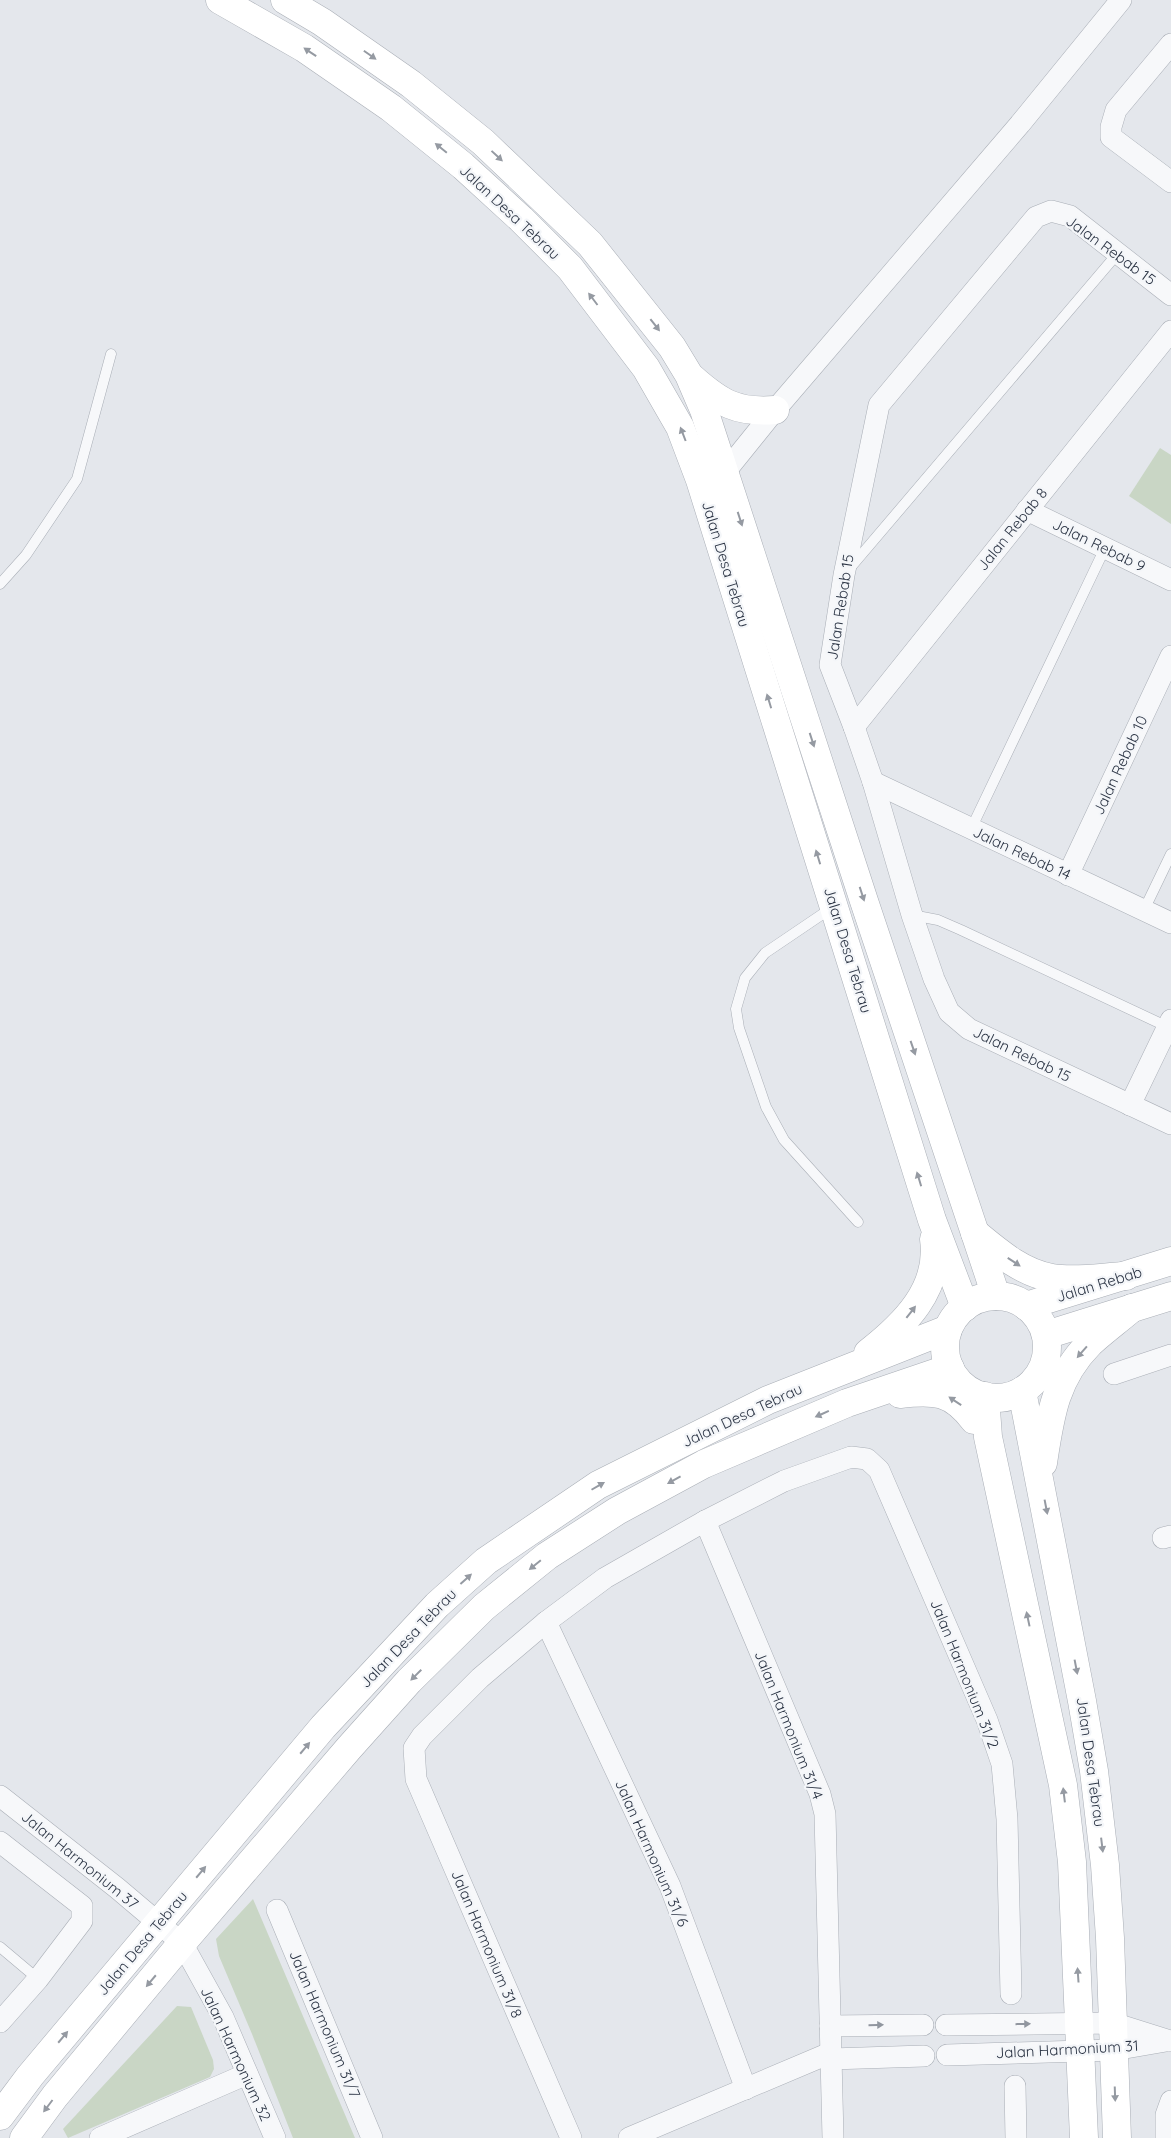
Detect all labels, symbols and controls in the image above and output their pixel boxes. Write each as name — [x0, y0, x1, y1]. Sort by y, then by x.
one-way arrow — [303, 48, 317, 57]
one-way arrow — [363, 50, 376, 60]
one-way arrow — [435, 143, 448, 154]
one-way arrow — [491, 150, 503, 162]
street label: Jalan Desa Tebrau — [456, 161, 564, 263]
street label: Jalan Rebab 15 — [1062, 211, 1160, 289]
one-way arrow — [588, 292, 598, 306]
one-way arrow — [650, 318, 661, 331]
one-way arrow — [678, 427, 686, 441]
street label: Jalan Rebab 8 — [973, 484, 1051, 574]
street label: Jalan Desa Tebrau — [698, 499, 754, 629]
one-way arrow — [736, 511, 744, 526]
street label: Jalan Rebab 9 — [1049, 514, 1149, 576]
street label: Jalan Rebab 15 — [822, 553, 858, 661]
one-way arrow — [765, 694, 773, 709]
street label: Jalan Rebab 10 — [1089, 712, 1151, 818]
one-way arrow — [808, 733, 816, 748]
street label: Jalan Rebab 14 — [970, 822, 1074, 884]
one-way arrow — [814, 849, 822, 864]
street label: Jalan Desa Tebrau — [820, 885, 876, 1015]
one-way arrow — [858, 887, 866, 902]
street label: Jalan Rebab 15 — [970, 1022, 1074, 1086]
one-way arrow — [910, 1041, 918, 1056]
one-way arrow — [915, 1171, 922, 1186]
one-way arrow — [1008, 1258, 1021, 1267]
street label: Jalan Rebab — [1054, 1262, 1144, 1306]
one-way arrow — [905, 1306, 916, 1319]
one-way arrow — [1077, 1346, 1088, 1359]
street label: Jalan Desa Tebrau — [679, 1379, 805, 1451]
one-way arrow — [948, 1396, 962, 1406]
one-way arrow — [815, 1410, 829, 1418]
one-way arrow — [666, 1476, 681, 1484]
one-way arrow — [592, 1481, 605, 1490]
one-way arrow — [1042, 1500, 1050, 1516]
one-way arrow — [529, 1560, 542, 1571]
one-way arrow — [459, 1574, 472, 1585]
street label: Jalan Desa Tebrau — [356, 1584, 460, 1692]
street label: Jalan Harmonium 31/2 — [926, 1597, 1004, 1751]
one-way arrow — [1024, 1611, 1032, 1626]
street label: Jalan Harmonium 31/4 — [750, 1648, 828, 1802]
one-way arrow — [1072, 1660, 1080, 1676]
one-way arrow — [410, 1669, 422, 1681]
street label: Jalan Desa Tebrau — [1073, 1696, 1109, 1828]
one-way arrow — [300, 1741, 311, 1754]
street label: Jalan Harmonium 31/6 — [611, 1777, 693, 1929]
one-way arrow — [1060, 1787, 1068, 1803]
street label: Jalan Harmonium 37 — [18, 1807, 143, 1913]
one-way arrow — [1098, 1837, 1106, 1853]
one-way arrow — [196, 1866, 207, 1879]
street label: Jalan Harmonium 31/8 — [447, 1867, 527, 2021]
street label: Jalan Desa Tebrau — [93, 1887, 191, 1999]
street label: Jalan Harmonium 31/7 — [285, 1947, 365, 2101]
one-way arrow — [1073, 1966, 1081, 1982]
one-way arrow — [146, 1975, 157, 1987]
street label: Jalan Harmonium 32 — [197, 1984, 275, 2124]
one-way arrow — [1016, 2020, 1032, 2028]
one-way arrow — [869, 2021, 885, 2029]
one-way arrow — [57, 2031, 68, 2043]
street label: Jalan Harmonium 31 — [995, 2036, 1139, 2062]
one-way arrow — [1112, 2086, 1120, 2102]
one-way arrow — [42, 2099, 53, 2112]

